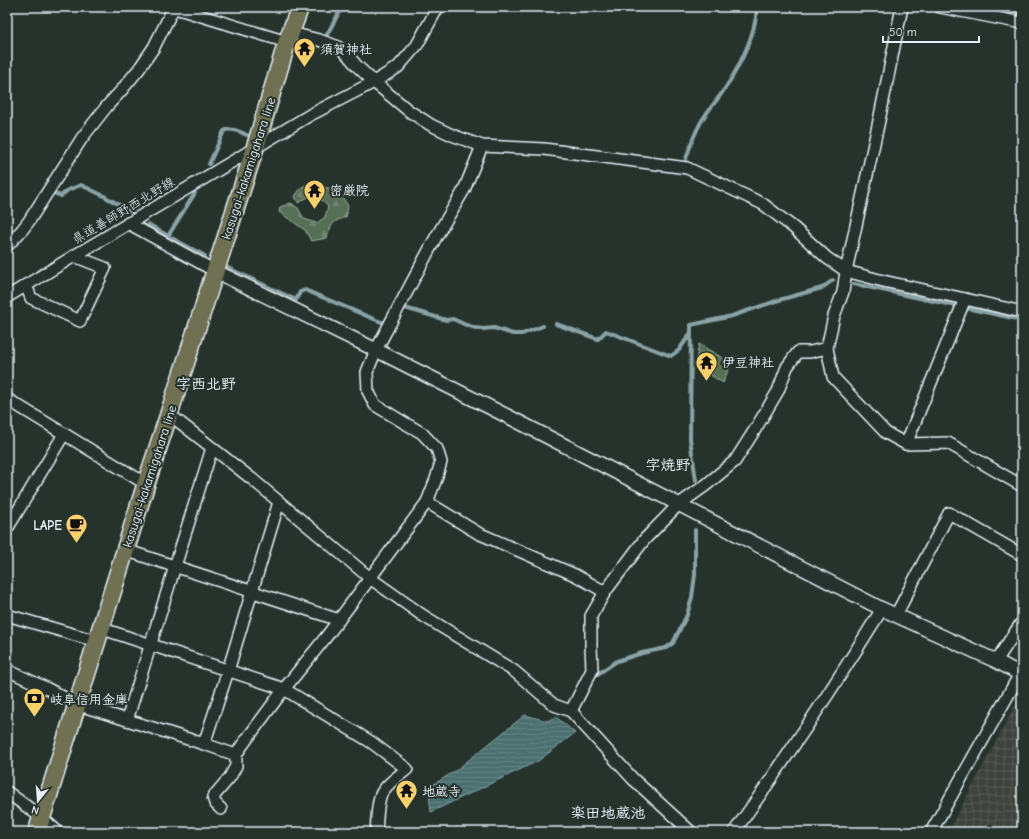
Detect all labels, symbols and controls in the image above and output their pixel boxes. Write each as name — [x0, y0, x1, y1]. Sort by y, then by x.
scale bar — [883, 18, 979, 44]
text: 50 m — [889, 25, 917, 39]
temple icon: 須賀神社 — [291, 36, 317, 69]
place label: 須賀神社 — [320, 42, 372, 57]
street label: kasugai-kakamigahara line — [218, 95, 279, 241]
street label: 県道善師野西北野線 — [69, 173, 178, 247]
temple icon: 密厳院 — [302, 177, 328, 210]
place label: 密厳院 — [330, 183, 369, 198]
temple icon: 伊豆神社 — [693, 349, 719, 382]
place label: 伊豆神社 — [722, 355, 774, 370]
district label: 字西北野 — [176, 375, 236, 393]
street label: kasugai-kakamigahara line — [119, 403, 180, 549]
district label: 字焼野 — [645, 456, 691, 474]
cafe icon: LAPE — [64, 512, 90, 545]
place label: LAPE — [33, 518, 62, 533]
bank icon: 岐阜信用金庫 — [21, 686, 47, 719]
place label: 岐阜信用金庫 — [50, 692, 128, 707]
temple icon: 地蔵寺 — [394, 778, 420, 811]
north arrow — [18, 781, 58, 821]
place label: 地蔵寺 — [422, 784, 461, 799]
text: N — [30, 803, 41, 817]
district label: 楽田地蔵池 — [570, 804, 646, 822]

